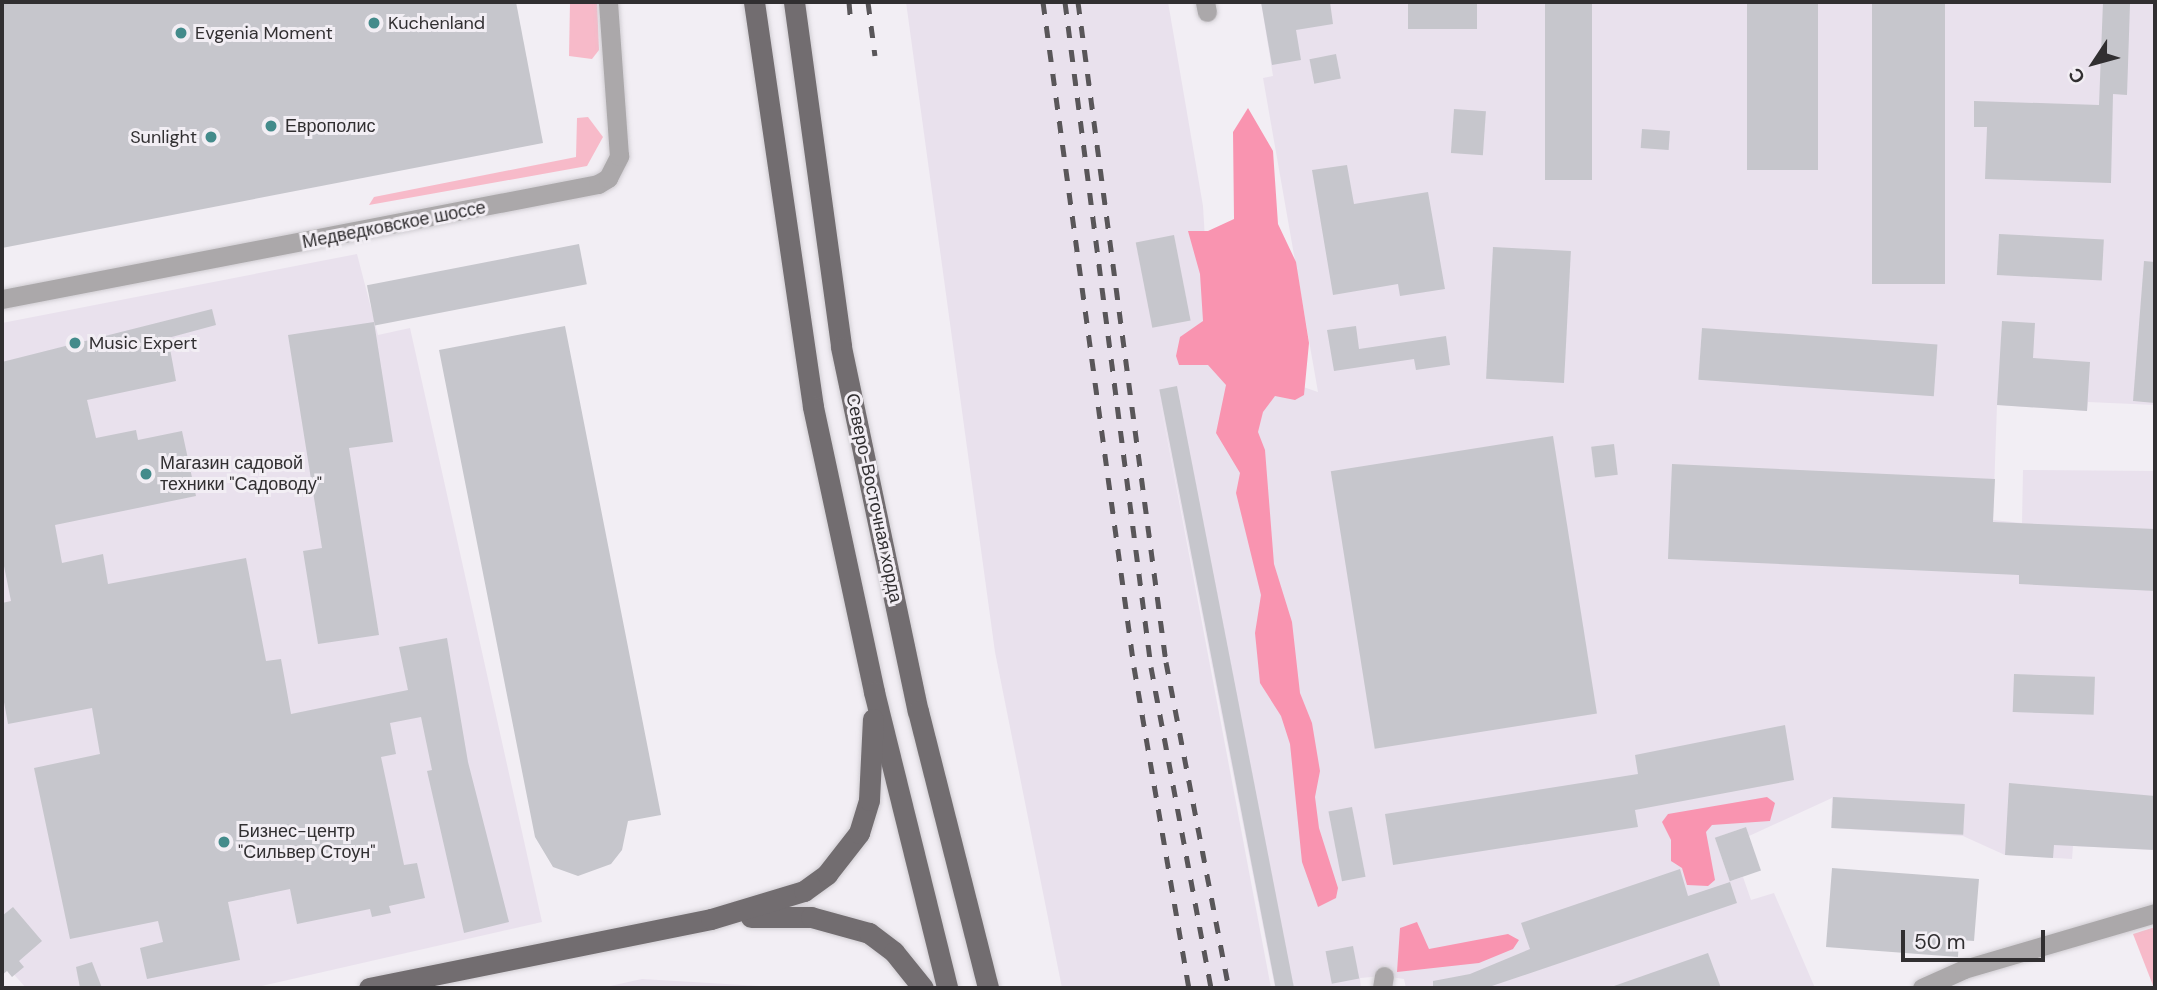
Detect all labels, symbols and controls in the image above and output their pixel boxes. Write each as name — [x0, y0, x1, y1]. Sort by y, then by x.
place label: Kuchenland — [388, 12, 485, 34]
marker: Kuchenland — [366, 15, 382, 31]
place label: Evgenia Moment — [195, 22, 333, 44]
marker: Evgenia Moment — [173, 25, 189, 41]
north arrow — [2059, 28, 2129, 98]
text: С — [2062, 63, 2091, 89]
place label: Европолис — [285, 115, 376, 137]
marker: Европолис — [263, 118, 279, 134]
place label: Sunlight — [130, 126, 197, 148]
marker: Sunlight — [203, 129, 219, 145]
street label: Медведковское шоссе — [300, 197, 488, 253]
place label: Music Expert — [89, 332, 197, 354]
marker: Music Expert — [67, 335, 83, 351]
street label: Северо-Восточная хорда — [841, 391, 907, 605]
place label: Магазин садовой техники "Садоводу" — [160, 453, 322, 496]
marker: Магазин садовой техники "Садоводу" — [138, 466, 154, 482]
place label: Бизнес-центр "Сильвер Стоун" — [238, 821, 375, 864]
marker: Бизнес-центр "Сильвер Стоун" — [216, 834, 232, 850]
scale bar — [1905, 916, 2048, 960]
text: 50 m — [1914, 928, 1965, 956]

